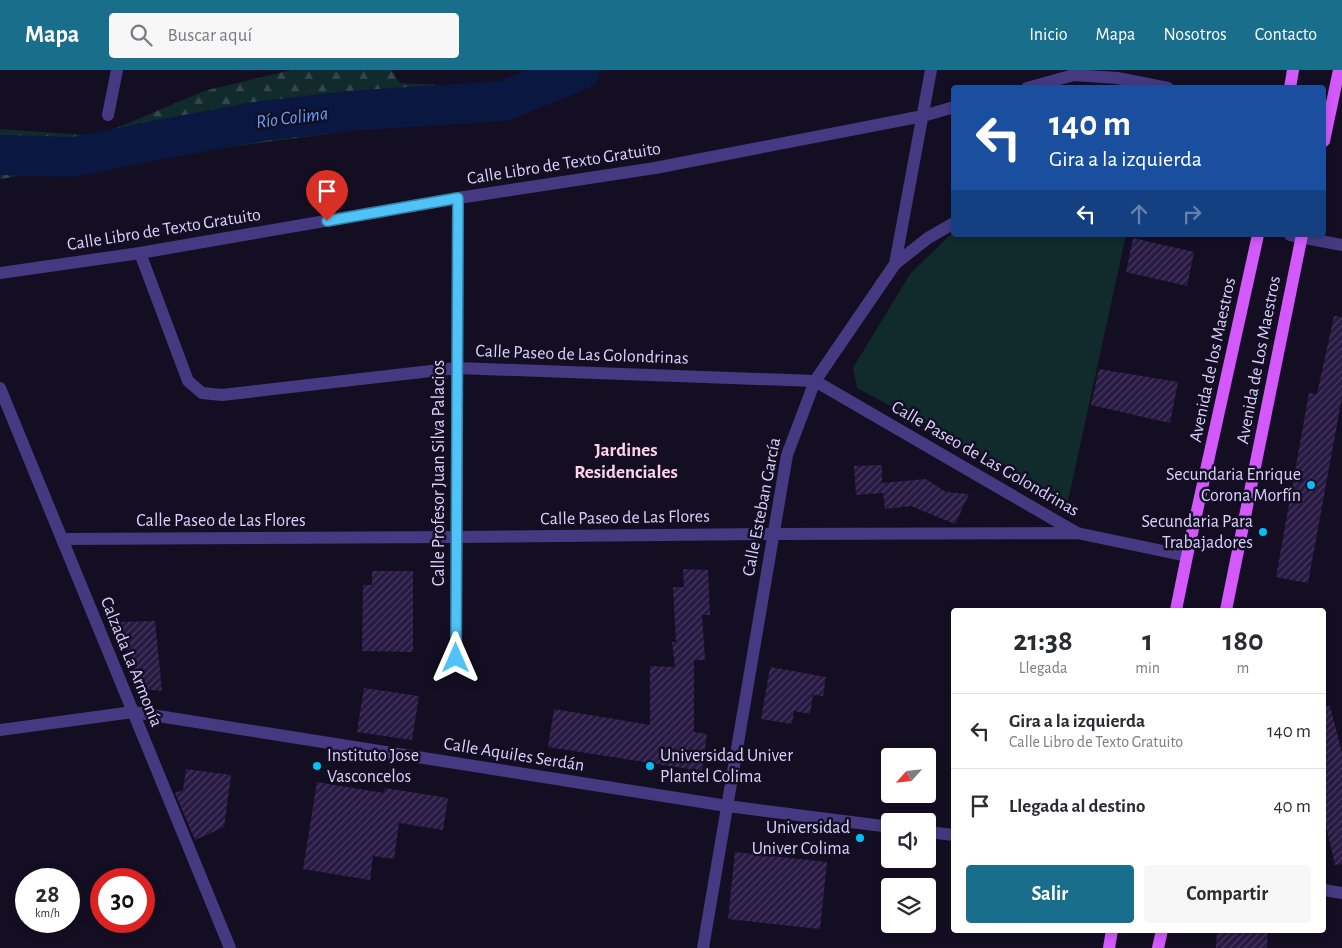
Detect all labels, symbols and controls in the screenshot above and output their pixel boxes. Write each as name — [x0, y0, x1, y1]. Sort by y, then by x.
search box — [109, 13, 459, 58]
icon: search — [127, 21, 155, 49]
text: Mapa — [25, 23, 79, 47]
text: Buscar aquí — [167, 26, 252, 45]
text: Inicio — [1029, 26, 1068, 44]
text: Mapa — [1096, 26, 1135, 44]
text: Nosotros — [1163, 26, 1227, 44]
text: Contacto — [1255, 26, 1317, 44]
water label: Río Colima — [255, 104, 329, 132]
icon: left — [966, 105, 1031, 170]
text: 140 m — [1049, 107, 1131, 142]
street label: Calle Libro de Texto Gratuito — [466, 140, 662, 188]
text: Gira a la izquierda — [1049, 148, 1202, 170]
pin — [306, 170, 348, 221]
icon: arrive — [313, 177, 341, 205]
icon: left — [1072, 200, 1100, 228]
icon: ahead — [1125, 200, 1153, 228]
icon: right — [1178, 200, 1206, 228]
street label: Calle Libro de Texto Gratuito — [66, 206, 262, 254]
street label: Avenida de Los Maestros — [1234, 275, 1284, 445]
street label: Avenida de los Maestros — [1187, 276, 1239, 444]
street label: Calle Paseo de Las Golondrinas — [475, 342, 689, 368]
street label: Calle Profesor Juan Silva Palacios — [430, 360, 448, 586]
street label: Calle Paseo de Las Golondrinas — [888, 398, 1082, 520]
street label: Calle Esteban García — [740, 436, 784, 578]
district label: Jardines Residenciales — [574, 441, 678, 482]
place label: Secundaria Enrique Corona Morfín — [1166, 466, 1301, 505]
marker: Secundaria Enrique Corona Morfín — [1305, 479, 1317, 491]
street label: Calle Paseo de Las Flores — [540, 508, 710, 528]
street label: Calle Paseo de Las Flores — [136, 512, 306, 530]
place label: Secundaria Para Trabajadores — [1141, 513, 1253, 552]
marker: Secundaria Para Trabajadores — [1257, 526, 1269, 538]
street label: Calzada La Armonía — [97, 595, 165, 729]
text: 21:38 — [1013, 626, 1073, 656]
text: 1 — [1142, 626, 1153, 656]
text: 180 — [1222, 626, 1264, 656]
position arrow — [429, 631, 481, 683]
text: Llegada — [1019, 660, 1067, 676]
text: min — [1135, 660, 1160, 676]
text: m — [1237, 660, 1249, 676]
text: Gira a la izquierda — [1009, 712, 1145, 731]
icon: left — [966, 717, 994, 745]
text: 140 m — [1267, 722, 1311, 741]
text: Calle Libro de Texto Gratuito — [1009, 734, 1183, 750]
street label: Calle Aquiles Serdán — [442, 735, 586, 775]
place label: Instituto Jose Vasconcelos — [327, 747, 419, 786]
place label: Universidad Univer Plantel Colima — [660, 747, 793, 786]
north arrow — [881, 748, 936, 802]
map controls — [881, 748, 936, 933]
marker: Instituto Jose Vasconcelos — [311, 760, 323, 772]
marker: Universidad Univer Plantel Colima — [644, 760, 656, 772]
icon: arrive — [966, 792, 994, 820]
text: Llegada al destino — [1009, 797, 1146, 816]
text: 40 m — [1273, 797, 1311, 816]
button: sound — [881, 813, 936, 868]
place label: Universidad Univer Colima — [752, 819, 850, 858]
marker: Universidad Univer Colima — [854, 832, 866, 844]
button: Salir — [966, 865, 1134, 923]
button: Compartir — [1144, 865, 1311, 923]
speed limit sign: 30 — [90, 868, 155, 933]
button: layers — [881, 878, 936, 933]
text: 28 — [35, 882, 60, 907]
text: km/h — [35, 907, 60, 919]

